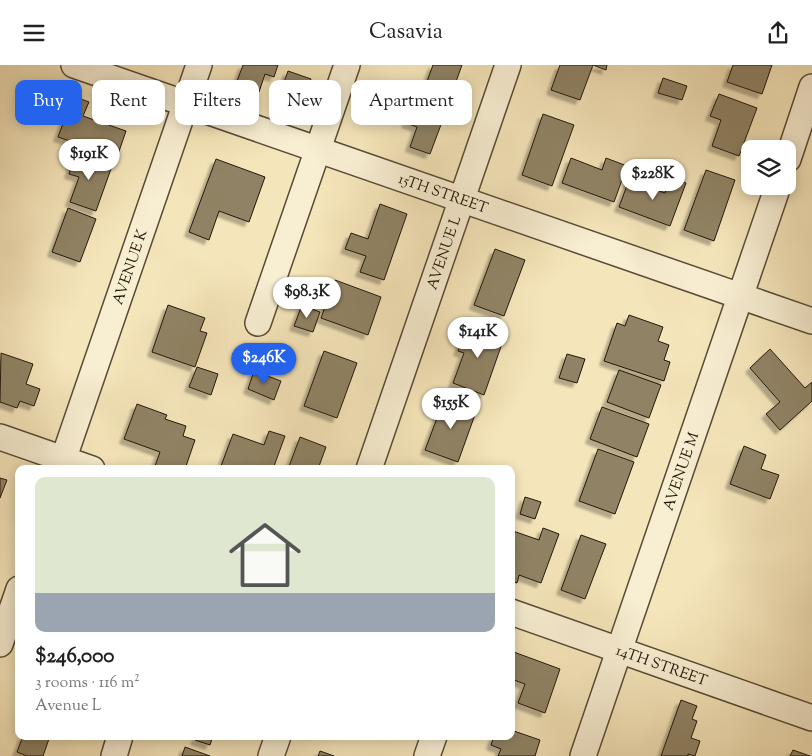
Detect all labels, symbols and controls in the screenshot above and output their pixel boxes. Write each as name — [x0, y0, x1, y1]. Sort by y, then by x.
text: Casavia — [369, 17, 443, 49]
icon: menu — [20, 19, 48, 47]
icon: share — [764, 19, 792, 47]
chip: Buy — [15, 80, 82, 125]
chip: Rent — [92, 80, 165, 125]
chip: Filters — [175, 80, 259, 125]
chip: New — [269, 80, 341, 125]
chip: Apartment — [351, 80, 472, 125]
pin: $191K — [54, 139, 124, 181]
map controls — [741, 140, 796, 195]
button: layers — [741, 140, 796, 195]
text: $191K — [70, 143, 108, 166]
pin: $228K — [618, 159, 688, 201]
text: $228K — [631, 163, 675, 186]
street label: 15TH STREET — [395, 169, 491, 220]
street label: AVENUE L — [423, 213, 467, 293]
street label: AVENUE K — [108, 226, 154, 308]
pin: $98.3K — [266, 277, 348, 319]
text: $98.3K — [284, 281, 330, 304]
pin: $141K — [443, 317, 513, 359]
text: $141K — [458, 321, 498, 344]
pin: $246K — [229, 343, 299, 385]
text: $246K — [242, 347, 286, 370]
pin: $155K — [416, 387, 486, 430]
text: $155K — [433, 392, 469, 415]
street label: AVENUE M — [659, 430, 705, 514]
icon: home — [220, 510, 310, 600]
street label: 14TH STREET — [613, 641, 711, 693]
text: $246,000 — [35, 642, 114, 672]
text: 3 rooms · 116 m² — [35, 672, 140, 695]
text: Avenue L — [35, 695, 102, 718]

